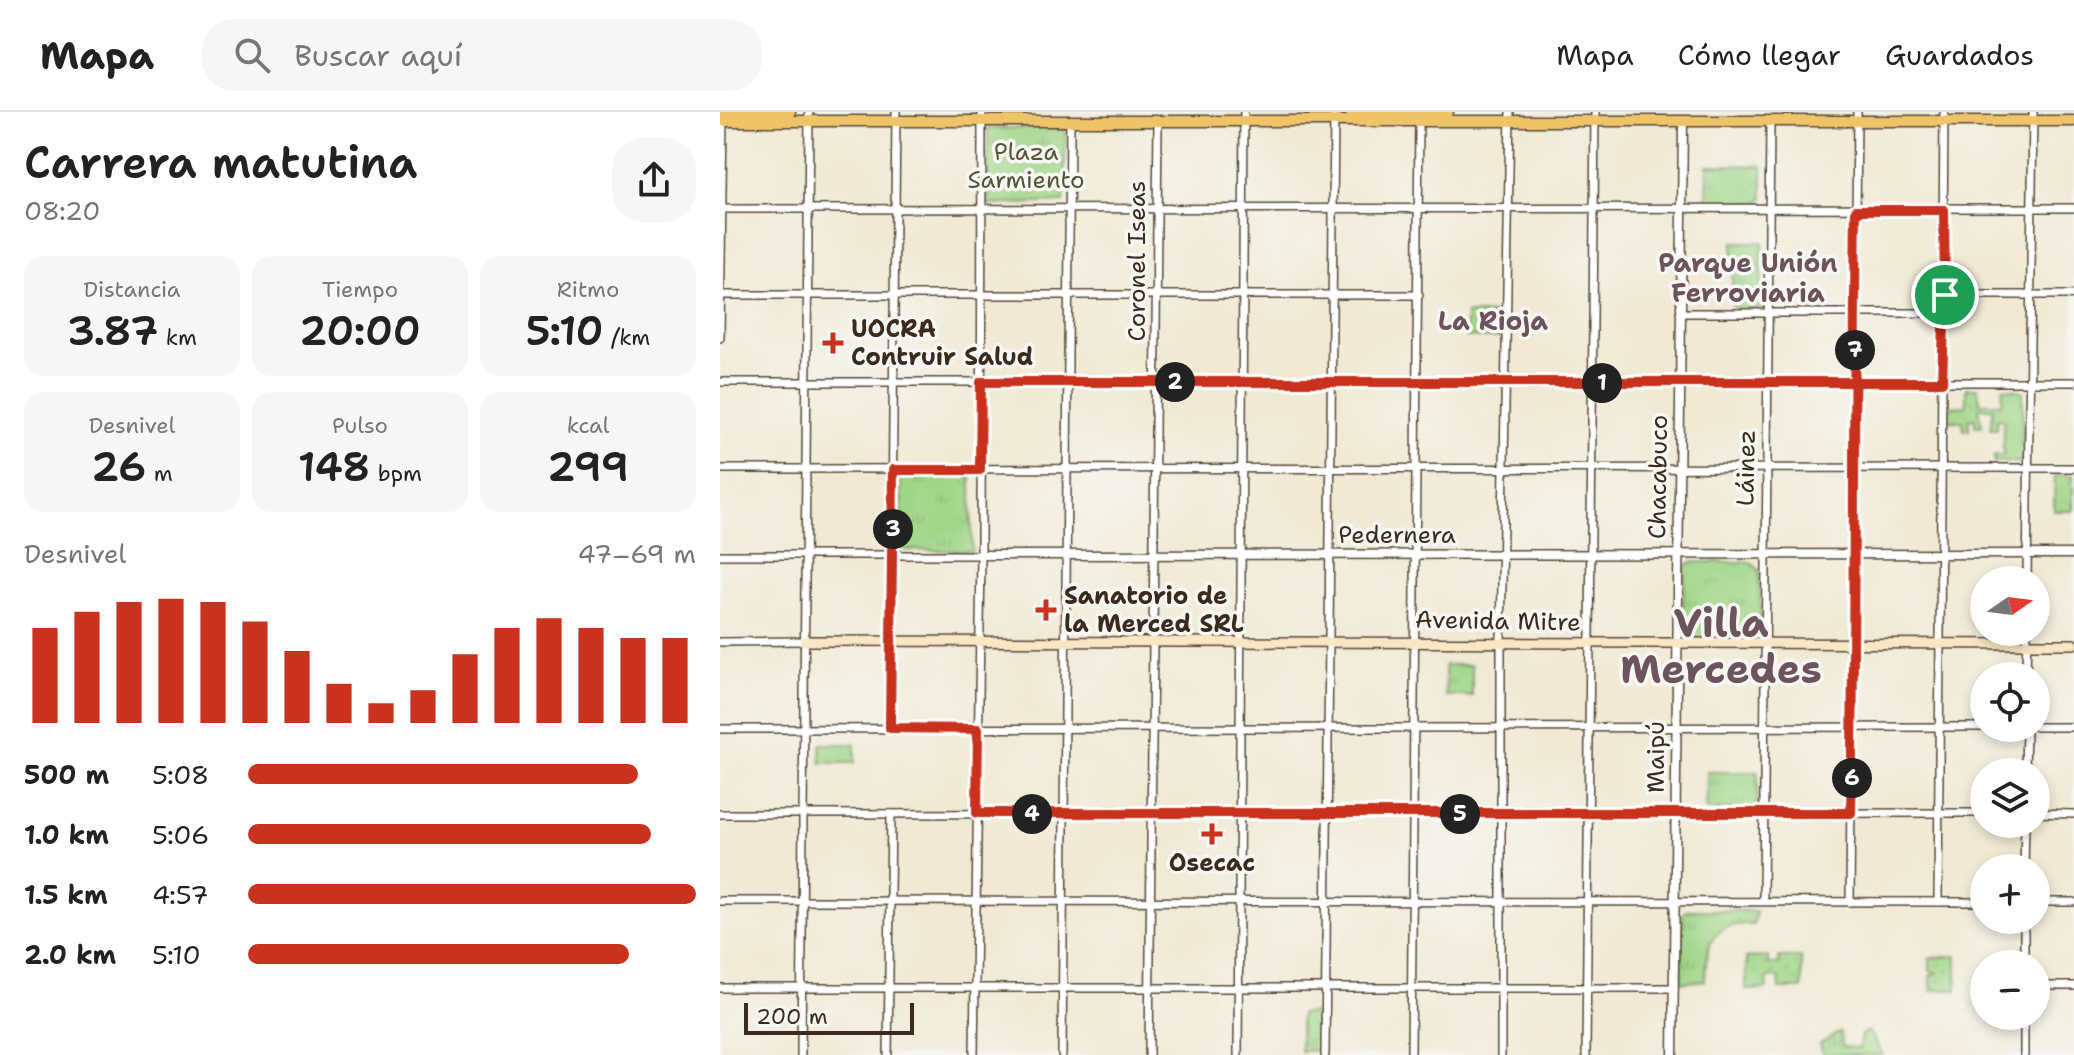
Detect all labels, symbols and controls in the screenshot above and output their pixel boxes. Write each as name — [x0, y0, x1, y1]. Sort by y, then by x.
search box — [202, 19, 762, 91]
text: Mapa — [40, 30, 154, 81]
icon: search — [230, 33, 274, 77]
text: Buscar aquí — [294, 35, 462, 76]
text: Mapa — [1556, 36, 1634, 74]
text: Cómo llegar — [1678, 36, 1841, 74]
text: Guardados — [1885, 36, 2034, 74]
text: Carrera matutina — [24, 133, 417, 192]
park label: Plaza Sarmiento — [967, 136, 1085, 196]
button: share — [612, 138, 696, 222]
street label: Coronel Iseas — [1121, 181, 1153, 341]
text: 08:20 — [24, 193, 100, 228]
district label: Parque Unión Ferroviaria — [1658, 245, 1838, 310]
pin — [1911, 261, 1979, 329]
icon: arrive — [1923, 273, 1967, 317]
text: Distancia — [84, 275, 181, 304]
text: Tiempo — [322, 275, 398, 304]
text: Ritmo — [557, 275, 619, 304]
district label: La Rioja — [1438, 303, 1548, 338]
text: 3.87 — [67, 304, 158, 358]
text: 20:00 — [299, 304, 421, 358]
text: 5:10 — [526, 304, 603, 358]
place label: UOCRA Contruir Salud — [851, 313, 1033, 373]
text: km — [158, 323, 197, 352]
text: /km — [603, 323, 650, 352]
pin: 7 — [1835, 330, 1875, 370]
marker: UOCRA Contruir Salud — [822, 332, 844, 354]
text: 7 — [1847, 335, 1863, 364]
pin: 2 — [1155, 362, 1195, 402]
pin: 1 — [1582, 363, 1622, 403]
text: 2 — [1167, 367, 1183, 396]
text: 1 — [1597, 368, 1607, 397]
text: Desnivel — [89, 411, 175, 440]
text: Pulso — [332, 411, 388, 440]
text: kcal — [567, 411, 609, 440]
street label: Chacabuco — [1641, 415, 1675, 539]
street label: Láinez — [1729, 429, 1763, 507]
text: 26 — [91, 440, 146, 494]
text: 148 — [298, 440, 370, 494]
text: 299 — [547, 440, 629, 494]
text: m — [146, 459, 173, 488]
text: bpm — [370, 459, 422, 488]
pin: 3 — [873, 509, 913, 549]
text: 3 — [885, 514, 901, 543]
street label: Pedernera — [1338, 519, 1456, 551]
text: Desnivel — [24, 536, 126, 571]
text: 47–69 m — [577, 536, 696, 571]
north arrow — [1970, 566, 2050, 646]
map controls — [1970, 566, 2050, 1030]
place label: Sanatorio de la Merced SRL — [1064, 580, 1244, 640]
district label: Villa Mercedes — [1620, 596, 1822, 696]
marker: Sanatorio de la Merced SRL — [1035, 599, 1057, 621]
street label: Avenida Mitre — [1415, 604, 1581, 638]
button: locate — [1970, 662, 2050, 742]
street label: Maipú — [1640, 721, 1672, 793]
text: 500 m — [24, 757, 109, 792]
text: 5:08 — [152, 757, 209, 792]
pin: 6 — [1832, 758, 1872, 798]
button: layers — [1970, 758, 2050, 838]
text: 6 — [1844, 763, 1860, 792]
pin: 4 — [1012, 794, 1052, 834]
pin: 5 — [1440, 794, 1480, 834]
text: 4 — [1024, 799, 1040, 828]
text: 5 — [1453, 799, 1467, 828]
text: 1.0 km — [24, 817, 109, 852]
text: 5:06 — [152, 817, 209, 852]
marker: Osecac — [1201, 823, 1223, 845]
place label: Osecac — [1169, 847, 1255, 879]
button: + — [1970, 854, 2050, 934]
text: 1.5 km — [24, 877, 108, 912]
text: 4:57 — [152, 877, 209, 912]
text: 2.0 km — [24, 937, 116, 972]
text: 5:10 — [152, 937, 201, 972]
button: − — [1970, 950, 2050, 1030]
scale bar — [744, 999, 914, 1035]
text: 200 m — [756, 1002, 828, 1031]

